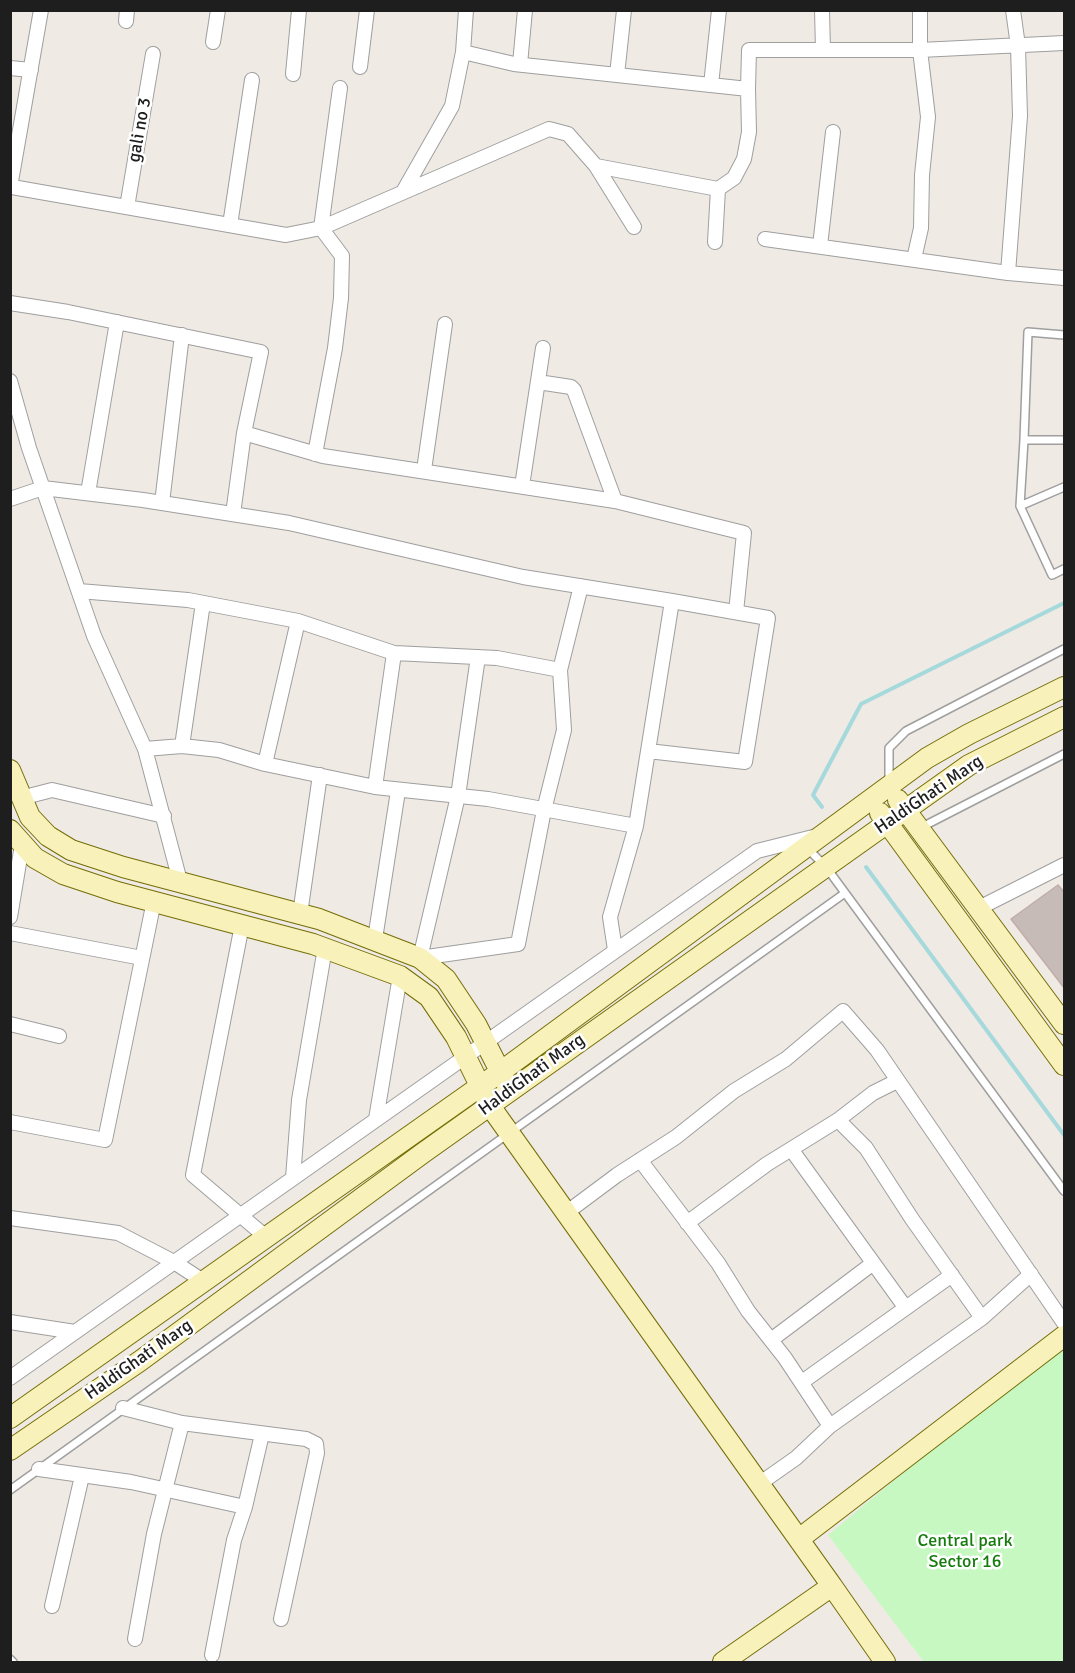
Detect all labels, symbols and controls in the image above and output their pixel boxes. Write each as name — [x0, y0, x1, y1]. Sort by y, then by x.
street label: gali no 3 — [124, 96, 156, 164]
street label: HaldiGhati Marg — [871, 751, 987, 839]
street label: HaldiGhati Marg — [475, 1029, 589, 1121]
street label: HaldiGhati Marg — [81, 1315, 197, 1405]
park label: Central park Sector 16 — [917, 1530, 1013, 1572]

